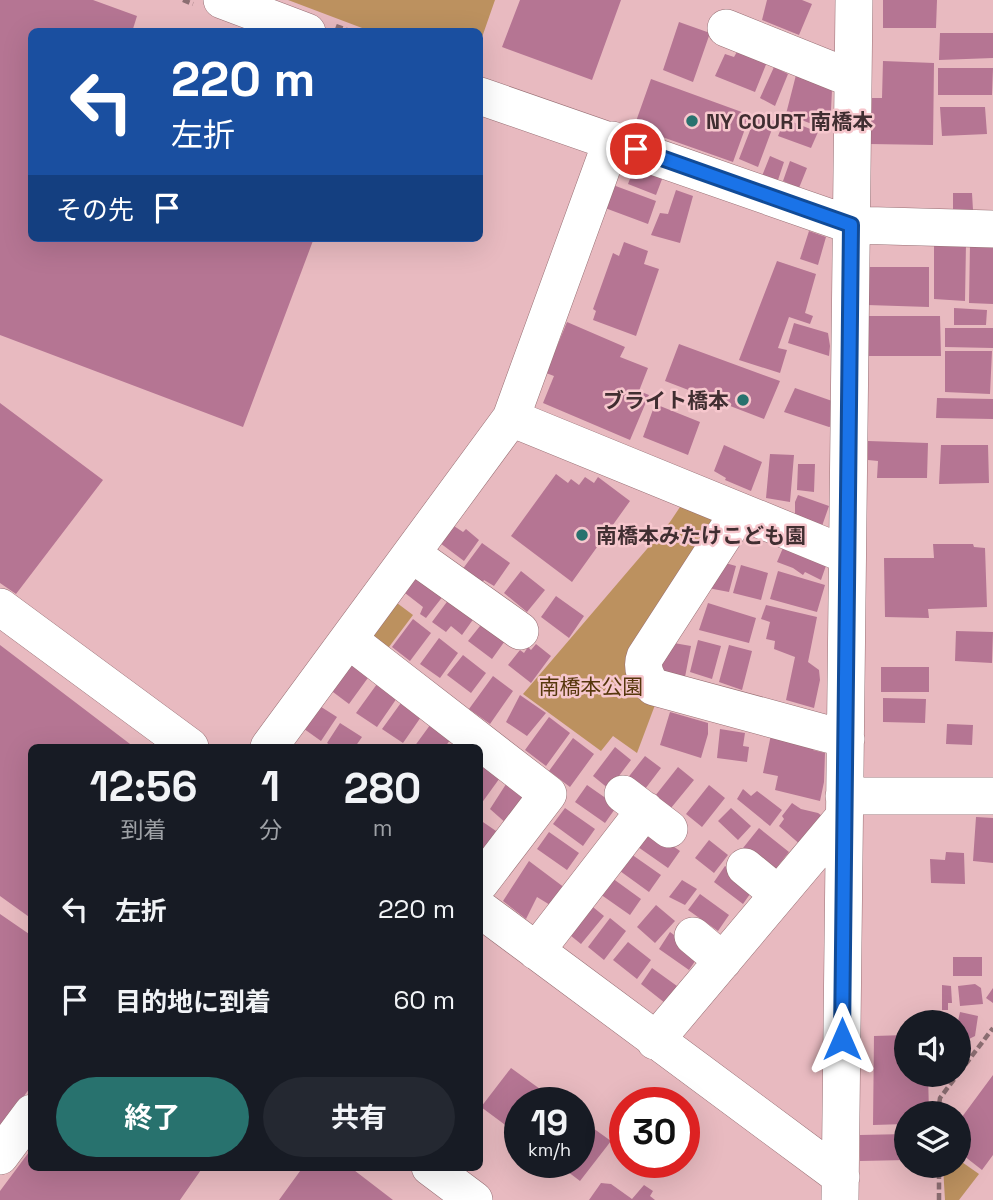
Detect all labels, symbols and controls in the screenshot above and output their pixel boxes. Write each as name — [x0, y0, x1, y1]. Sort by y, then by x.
text: 220 m — [171, 48, 315, 110]
icon: left — [56, 56, 147, 147]
place label: NY COURT 南橋本 — [706, 108, 873, 135]
marker: NY COURT 南橋本 — [684, 113, 700, 129]
text: 左折 — [171, 115, 235, 155]
pin — [606, 119, 666, 179]
icon: arrive — [617, 130, 655, 168]
icon: arrive — [148, 189, 186, 227]
text: その先 — [56, 193, 134, 227]
place label: ブライト橋本 — [603, 387, 729, 414]
marker: ブライト橋本 — [735, 392, 751, 408]
place label: 南橋本みたけこども園 — [596, 522, 806, 549]
marker: 南橋本みたけこども園 — [574, 527, 590, 543]
park label: 南橋本公園 — [539, 673, 644, 700]
text: 12:56 — [90, 760, 197, 813]
text: 1 — [261, 760, 280, 813]
text: 280 — [344, 762, 421, 815]
text: m — [373, 813, 392, 843]
text: 到着 — [121, 815, 167, 845]
text: 分 — [259, 815, 282, 845]
icon: left — [56, 890, 94, 928]
text: 220 m — [378, 892, 455, 926]
text: 左折 — [115, 894, 167, 928]
icon: arrive — [56, 981, 94, 1019]
text: 60 m — [393, 983, 455, 1017]
text: 目的地に到着 — [115, 985, 271, 1019]
position arrow — [805, 1002, 879, 1076]
map controls — [894, 1010, 971, 1178]
button: sound — [894, 1010, 971, 1087]
button: 終了 — [56, 1077, 249, 1157]
button: 共有 — [263, 1077, 455, 1157]
speed limit sign: 30 — [609, 1087, 700, 1178]
text: 19 — [531, 1101, 568, 1145]
button: layers — [894, 1101, 971, 1178]
text: km/h — [528, 1138, 571, 1161]

